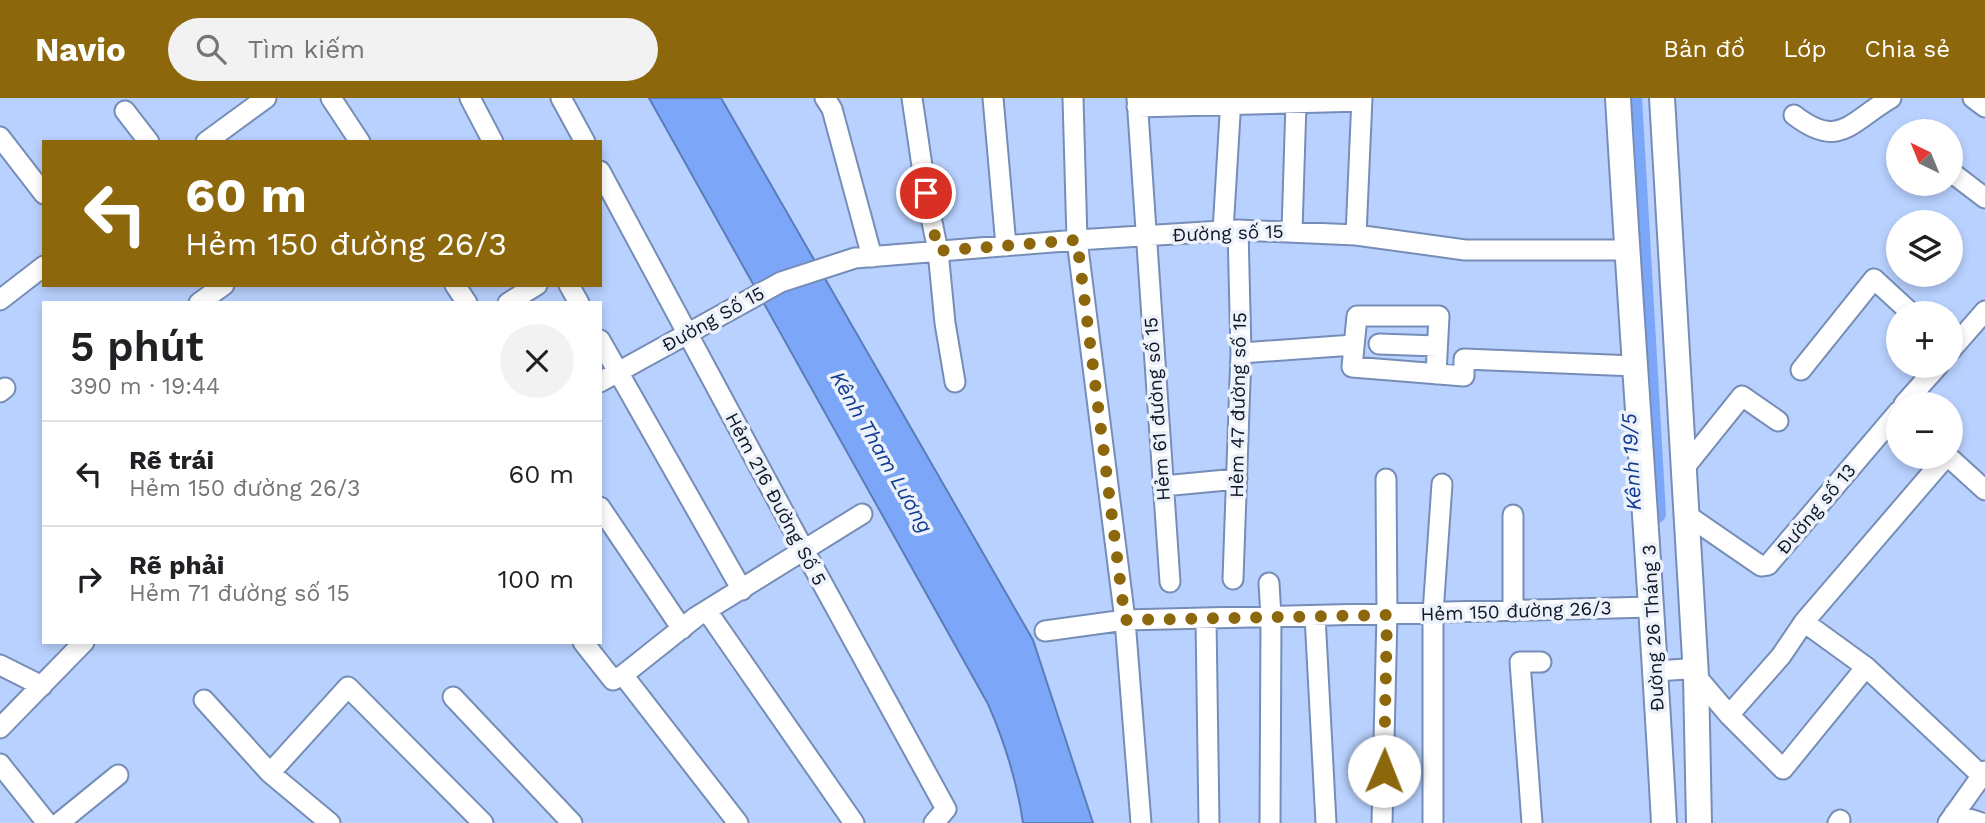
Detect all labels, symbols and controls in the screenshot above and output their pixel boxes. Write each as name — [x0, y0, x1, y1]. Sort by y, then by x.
search box — [168, 18, 658, 81]
text: Navio — [35, 30, 126, 69]
icon: search — [192, 30, 230, 68]
text: Tìm kiếm — [248, 34, 365, 64]
text: Bản đồ — [1663, 35, 1745, 63]
text: Lớp — [1783, 35, 1827, 63]
text: Chia sẻ — [1865, 35, 1950, 63]
north arrow — [1886, 119, 1964, 196]
map controls — [1886, 119, 1963, 469]
pin — [896, 163, 956, 223]
text: 60 m — [185, 166, 307, 224]
icon: left — [70, 168, 161, 259]
icon: arrive — [907, 174, 945, 212]
button: layers — [1886, 210, 1963, 287]
street label: Đường số 15 — [1172, 220, 1284, 246]
text: Hẻm 150 đường 26/3 — [185, 225, 507, 263]
street label: Đường Số 15 — [658, 281, 768, 357]
button: + — [1886, 301, 1963, 378]
street label: Hẻm 47 đường số 15 — [1225, 312, 1251, 498]
street label: Hẻm 61 đường số 15 — [1139, 316, 1175, 502]
text: 5 phút — [70, 322, 204, 371]
button: close — [500, 324, 574, 398]
water label: Kênh Tham Lương — [825, 367, 939, 538]
text: 390 m · 19:44 — [70, 373, 220, 400]
button: − — [1886, 392, 1963, 469]
street label: Hẻm 216 Đường Số 5 — [721, 409, 831, 589]
water label: Kênh 19/5 — [1616, 413, 1646, 511]
text: Rẽ trái — [129, 445, 214, 475]
icon: left — [70, 455, 108, 493]
text: 60 m — [508, 459, 574, 489]
street label: Đường số 13 — [1771, 459, 1861, 559]
text: Hẻm 150 đường 26/3 — [129, 475, 360, 502]
street label: Đường 26 Tháng 3 — [1637, 544, 1669, 712]
text: Rẽ phải — [129, 550, 224, 580]
icon: right — [70, 560, 108, 598]
text: 100 m — [498, 564, 574, 594]
text: Hẻm 71 đường số 15 — [129, 580, 350, 607]
street label: Hẻm 150 đường 26/3 — [1420, 596, 1612, 626]
position arrow — [1347, 734, 1421, 808]

